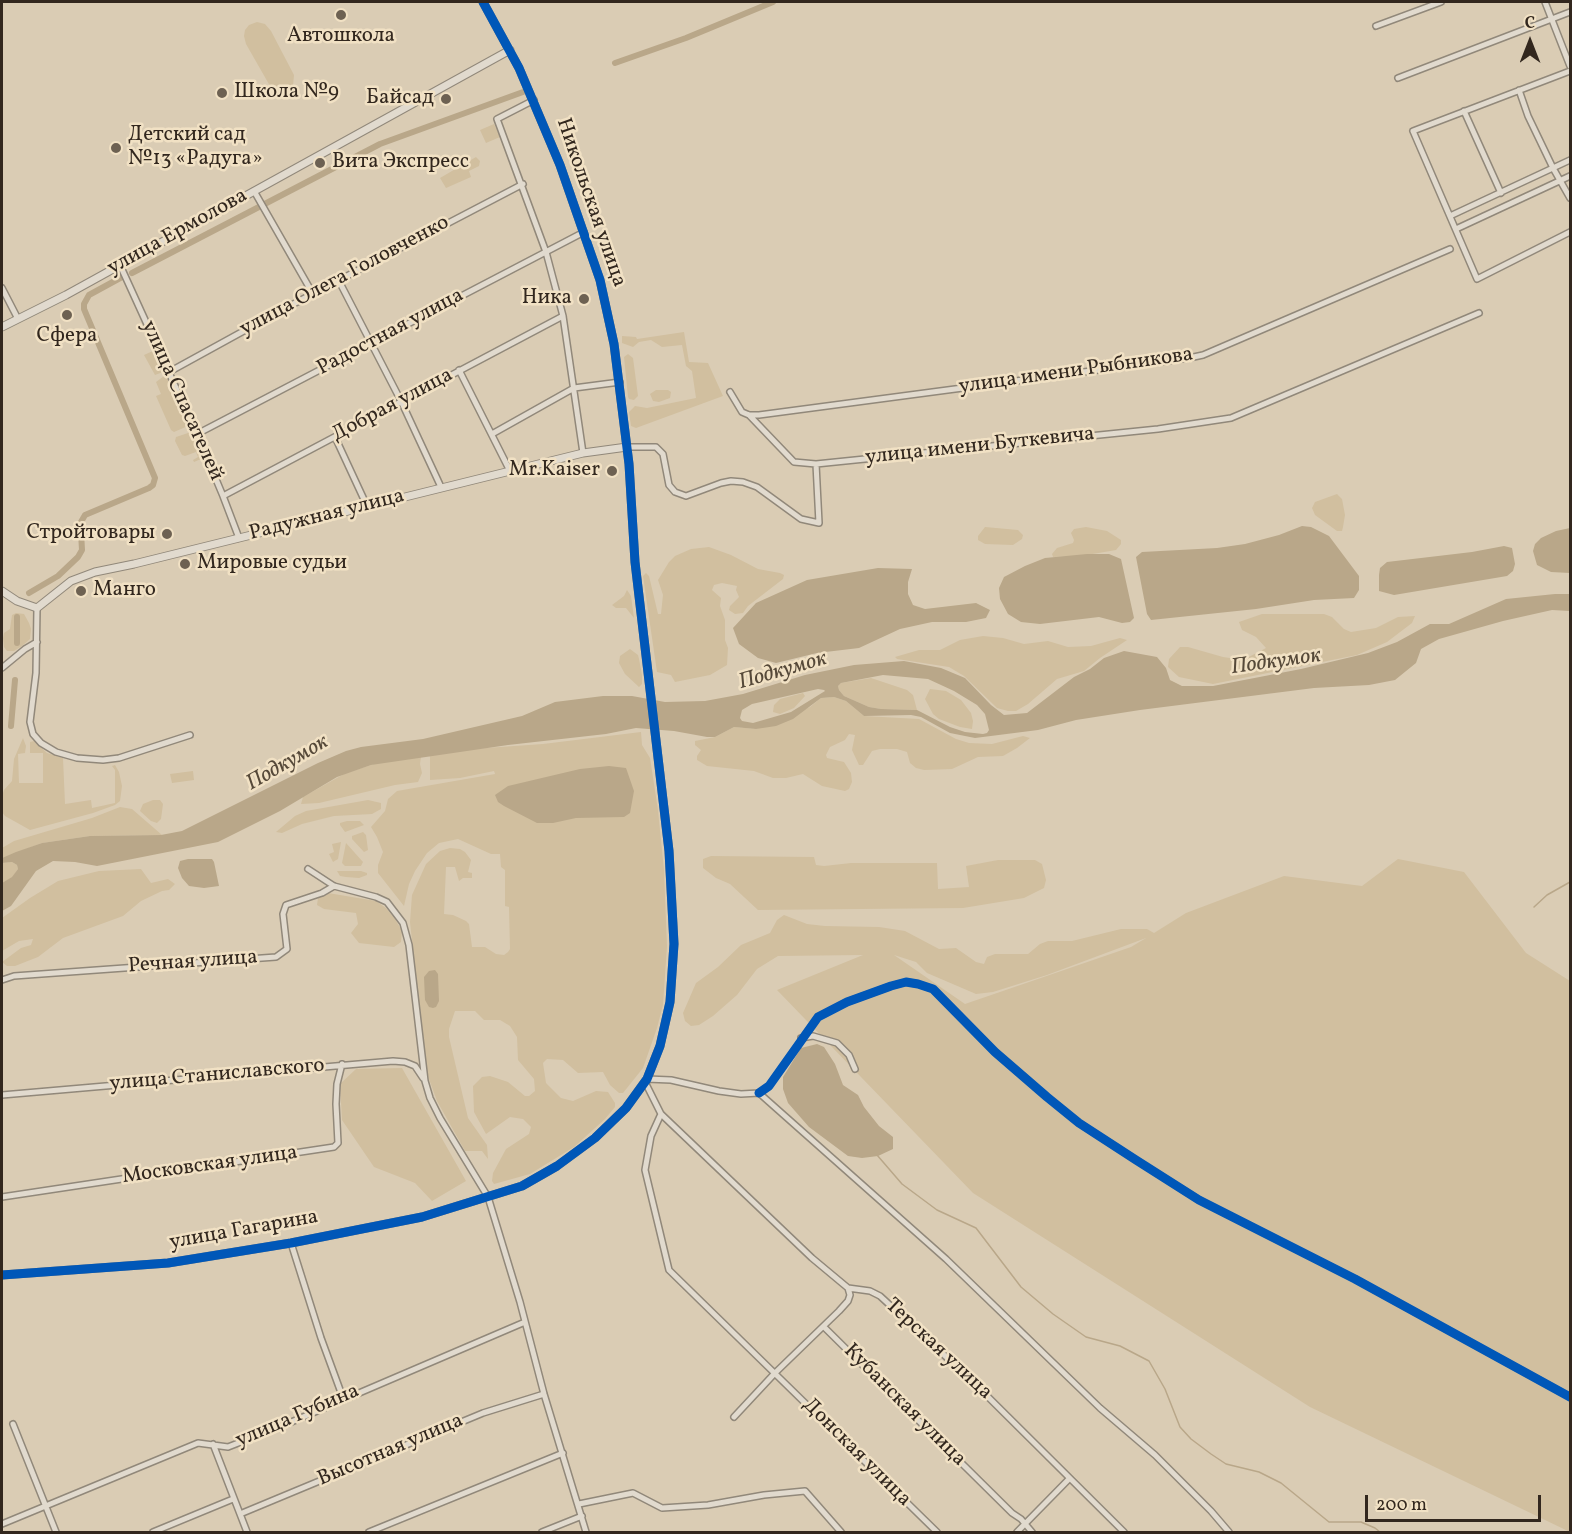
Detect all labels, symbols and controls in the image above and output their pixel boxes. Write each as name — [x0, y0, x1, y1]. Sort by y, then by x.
marker: Автошкола — [334, 8, 348, 22]
north arrow — [1500, 12, 1560, 72]
text: С — [1525, 13, 1535, 35]
place label: Автошкола — [287, 24, 395, 50]
place label: Школа №9 — [234, 80, 339, 106]
marker: Школа №9 — [215, 86, 229, 100]
place label: Байсад — [366, 86, 434, 112]
marker: Байсад — [439, 92, 453, 106]
street label: Никольская улица — [549, 115, 631, 291]
place label: Детский сад №13 «Радуга» — [128, 123, 263, 173]
marker: Детский сад №13 «Радуга» — [109, 141, 123, 155]
place label: Вита Экспресс — [332, 150, 469, 176]
marker: Вита Экспресс — [313, 156, 327, 170]
street label: улица Ермолова — [104, 184, 252, 282]
street label: улица Олега Головченко — [236, 211, 454, 343]
street label: Радостная улица — [313, 284, 469, 382]
place label: Ника — [522, 286, 572, 312]
marker: Ника — [577, 292, 591, 306]
marker: Сфера — [60, 308, 74, 322]
street label: улица Спасателей — [134, 317, 228, 485]
place label: Сфера — [37, 324, 97, 350]
street label: улица имени Рыбникова — [957, 343, 1195, 401]
street label: Добрая улица — [328, 364, 458, 448]
street label: улица имени Буткевича — [864, 422, 1096, 472]
place label: Mr.Kaiser — [509, 458, 600, 484]
marker: Mr.Kaiser — [605, 464, 619, 478]
street label: Радужная улица — [247, 485, 407, 547]
place label: Стройтовары — [27, 521, 155, 547]
marker: Стройтовары — [160, 527, 174, 541]
place label: Мировые судьи — [197, 551, 347, 577]
marker: Мировые судьи — [178, 557, 192, 571]
place label: Манго — [93, 578, 156, 604]
marker: Манго — [74, 584, 88, 598]
water label: Подкумок — [1230, 644, 1322, 682]
water label: Подкумок — [736, 647, 830, 697]
water label: Подкумок — [242, 730, 334, 798]
street label: Речная улица — [127, 946, 259, 980]
street label: улица Станиславского — [108, 1054, 326, 1098]
street label: Московская улица — [121, 1141, 299, 1191]
street label: улица Гагарина — [168, 1206, 320, 1256]
street label: Терская улица — [879, 1294, 997, 1406]
street label: Кубанская улица — [837, 1339, 971, 1473]
street label: улица Губина — [232, 1380, 364, 1454]
street label: Донская улица — [796, 1393, 916, 1513]
street label: Высотная улица — [314, 1409, 468, 1493]
scale bar — [1368, 1483, 1544, 1521]
text: 200 m — [1376, 1493, 1427, 1518]

